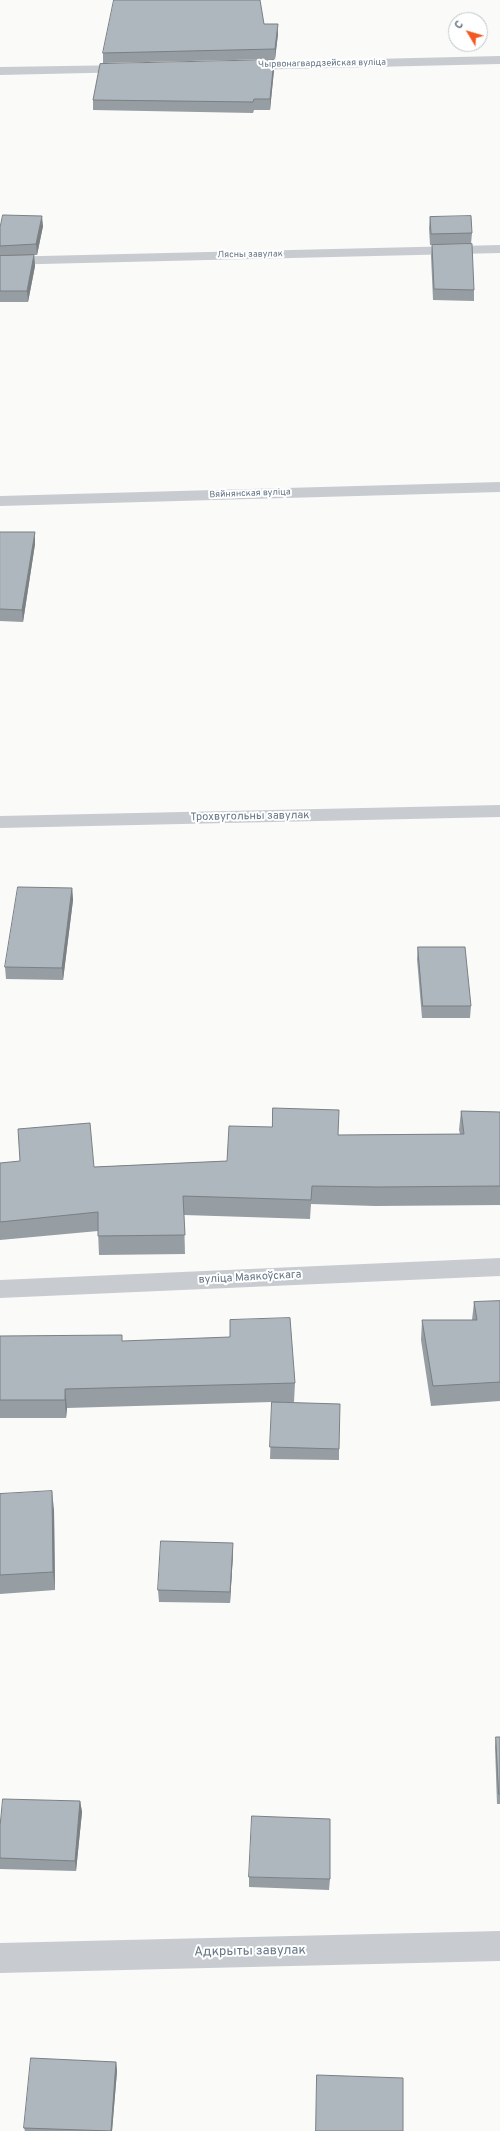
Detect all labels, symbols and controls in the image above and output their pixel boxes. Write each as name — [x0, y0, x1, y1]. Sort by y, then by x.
north arrow — [448, 12, 488, 52]
text: С — [452, 18, 467, 32]
street label: Чырвонагвардзейская вуліца — [258, 57, 386, 71]
street label: Лясны завулак — [217, 249, 283, 261]
street label: Вяйнянская вуліца — [209, 487, 291, 501]
street label: Трохвугольны завулак — [190, 809, 310, 825]
street label: вуліца Маякоўскага — [198, 1269, 302, 1287]
street label: Адкрыты завулак — [194, 1943, 306, 1961]

